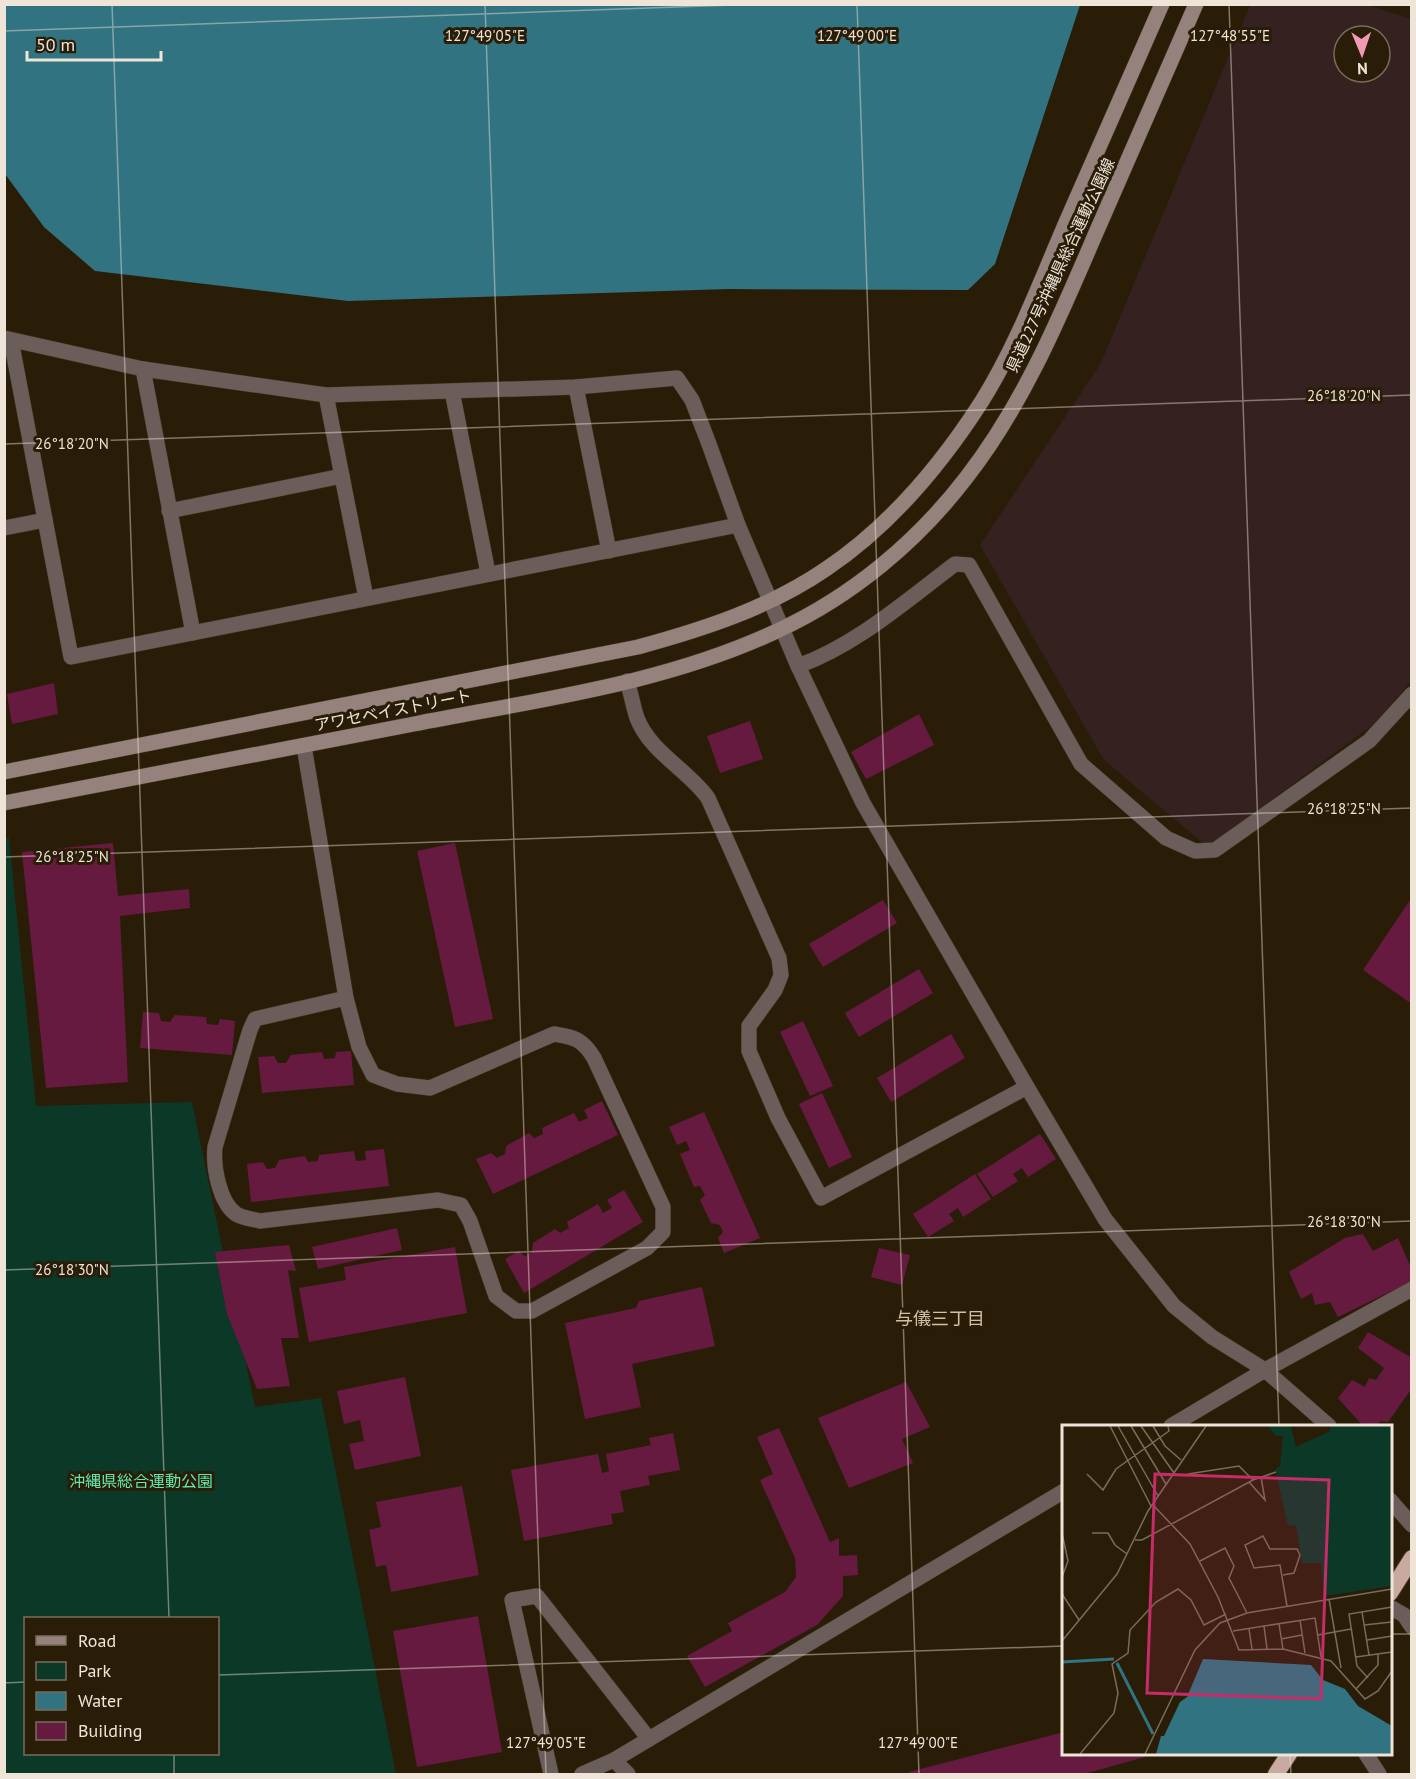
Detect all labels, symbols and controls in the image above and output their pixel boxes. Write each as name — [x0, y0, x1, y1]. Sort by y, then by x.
scale bar — [27, 24, 160, 62]
north arrow — [1332, 24, 1392, 84]
text: 127°49'05"E — [445, 26, 525, 45]
text: 127°49'00"E — [817, 26, 897, 45]
text: 127°48'55"E — [1190, 26, 1270, 45]
text: 50 m — [36, 33, 75, 56]
text: N — [1357, 59, 1368, 79]
street label: 県道227号沖縄県総合運動公園線 — [1001, 155, 1119, 375]
text: 26°18'20"N — [1307, 386, 1381, 405]
text: 26°18'20"N — [35, 434, 109, 453]
street label: アワセベイストリート — [313, 685, 473, 735]
text: 26°18'25"N — [1307, 799, 1381, 818]
text: 26°18'25"N — [35, 847, 109, 866]
text: 26°18'30"N — [1307, 1212, 1381, 1231]
text: 26°18'30"N — [35, 1260, 109, 1279]
district label: 与儀三丁目 — [895, 1307, 985, 1330]
inset map — [1062, 1425, 1392, 1755]
park label: 沖縄県総合運動公園 — [69, 1471, 213, 1491]
legend — [24, 1617, 219, 1755]
text: Road — [78, 1629, 116, 1652]
text: Park — [78, 1659, 111, 1682]
text: Water — [78, 1689, 122, 1712]
text: Building — [78, 1719, 142, 1742]
text: 127°49'05"E — [506, 1733, 586, 1752]
text: 127°49'00"E — [878, 1733, 958, 1752]

